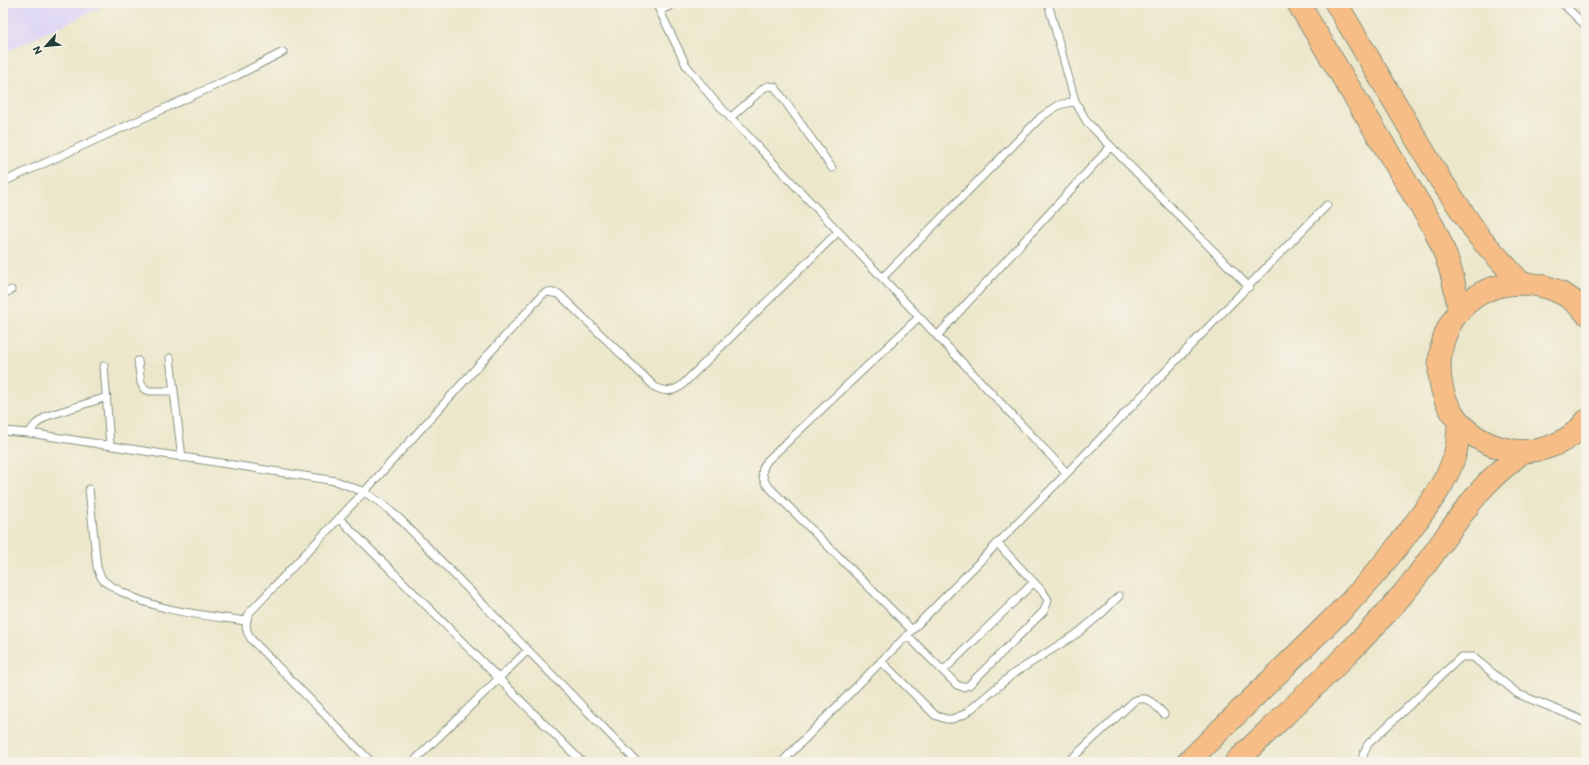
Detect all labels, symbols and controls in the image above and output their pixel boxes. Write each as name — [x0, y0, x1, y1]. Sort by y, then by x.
north arrow — [26, 26, 66, 66]
text: N — [30, 44, 45, 57]

